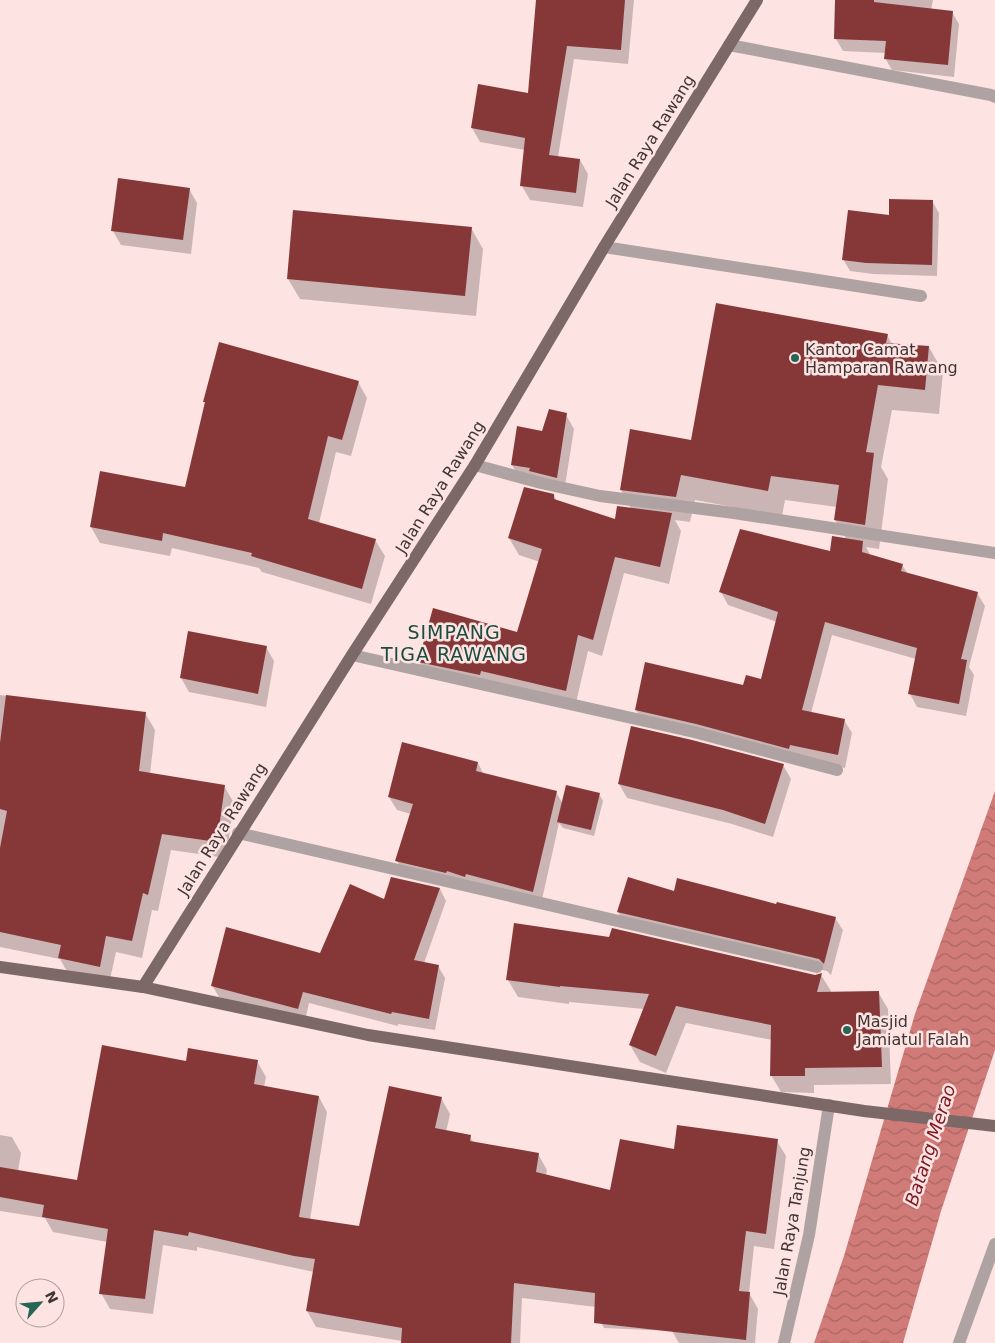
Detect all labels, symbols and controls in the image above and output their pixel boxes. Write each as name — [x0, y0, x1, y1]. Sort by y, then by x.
street label: Jalan Raya Rawang — [601, 71, 699, 212]
place label: Kantor Camat Hamparan Rawang — [805, 340, 958, 377]
marker: Kantor Camat Hamparan Rawang — [789, 352, 801, 364]
street label: Jalan Raya Rawang — [391, 417, 489, 558]
district label: SIMPANG TIGA RAWANG — [380, 621, 527, 665]
street label: Jalan Raya Rawang — [173, 759, 271, 900]
place label: Masjid Jamiatul Falah — [856, 1012, 969, 1049]
marker: Masjid Jamiatul Falah — [841, 1024, 853, 1036]
water label: Batang Merao — [901, 1082, 959, 1208]
street label: Jalan Raya Tanjung — [769, 1145, 814, 1298]
north arrow — [15, 1278, 65, 1328]
text: N — [42, 1288, 61, 1306]

